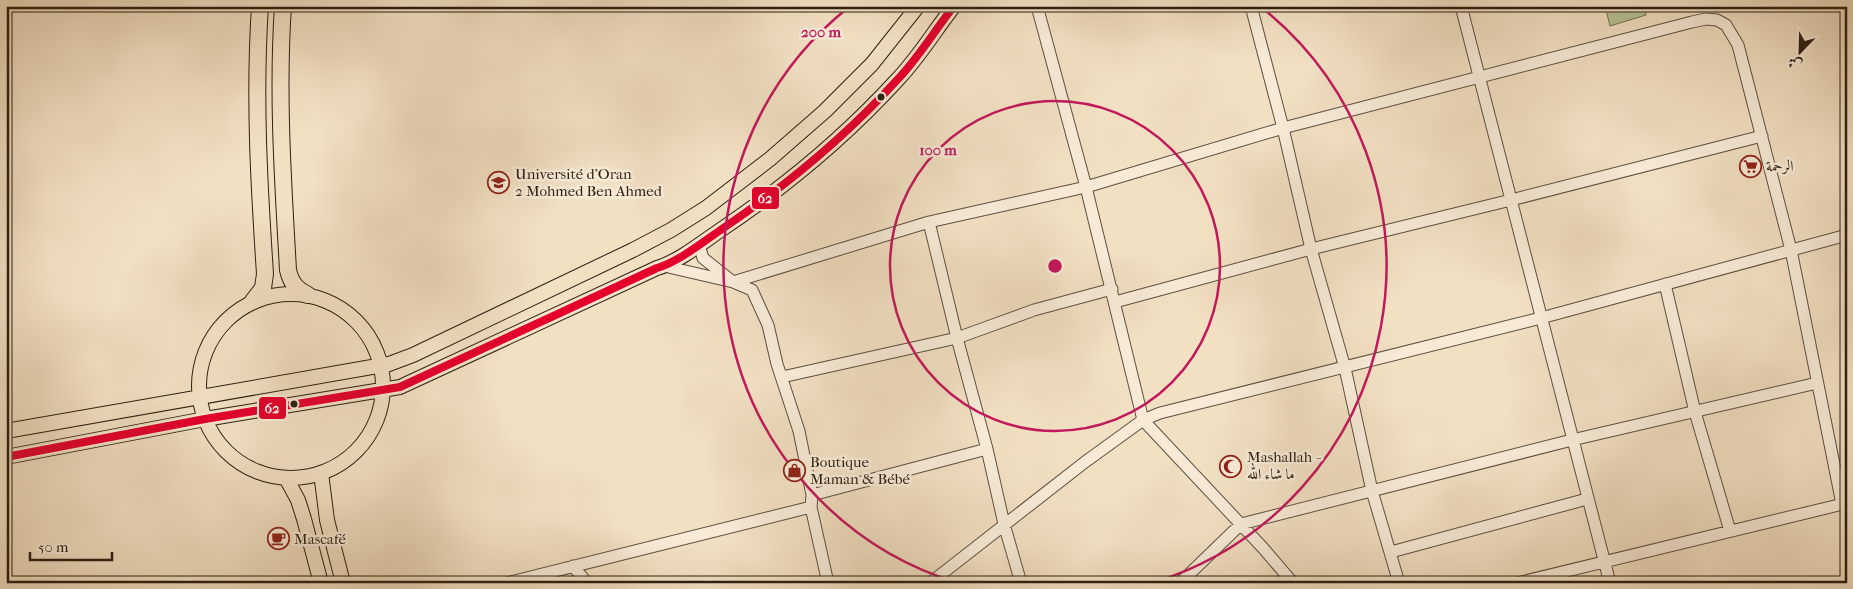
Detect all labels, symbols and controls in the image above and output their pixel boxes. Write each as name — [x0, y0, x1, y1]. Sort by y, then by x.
text: 200 m — [801, 23, 841, 41]
north arrow — [1776, 28, 1826, 78]
text: ش — [1785, 53, 1805, 74]
unlabelled marker — [876, 92, 886, 102]
text: 100 m — [919, 141, 957, 159]
supermarket icon: الرحمة — [1738, 154, 1762, 178]
place label: الرحمة — [1766, 157, 1794, 175]
place label: Université d'Oran 2 Mohmed Ben Ahmed — [515, 165, 663, 200]
school or university icon: Université d'Oran 2 Mohmed Ben Ahmed — [487, 171, 511, 195]
line badge: 62 — [751, 186, 780, 210]
text: 62 — [758, 190, 772, 207]
centre of rings — [1046, 257, 1064, 275]
line badge: 62 — [258, 396, 287, 420]
unlabelled marker — [289, 399, 299, 409]
text: 62 — [265, 400, 279, 417]
place label: Mashallah - ما شاء الله — [1247, 448, 1321, 483]
place label: Boutique Maman & Bébé — [810, 453, 911, 488]
mosque icon: Mashallah - ما شاء الله — [1219, 454, 1243, 478]
shop icon: Boutique Maman & Bébé — [782, 459, 806, 483]
cafe icon: Mascafé — [266, 527, 290, 551]
scale bar — [30, 529, 112, 561]
place label: Mascafé — [294, 530, 346, 548]
text: 50 m — [38, 538, 69, 556]

